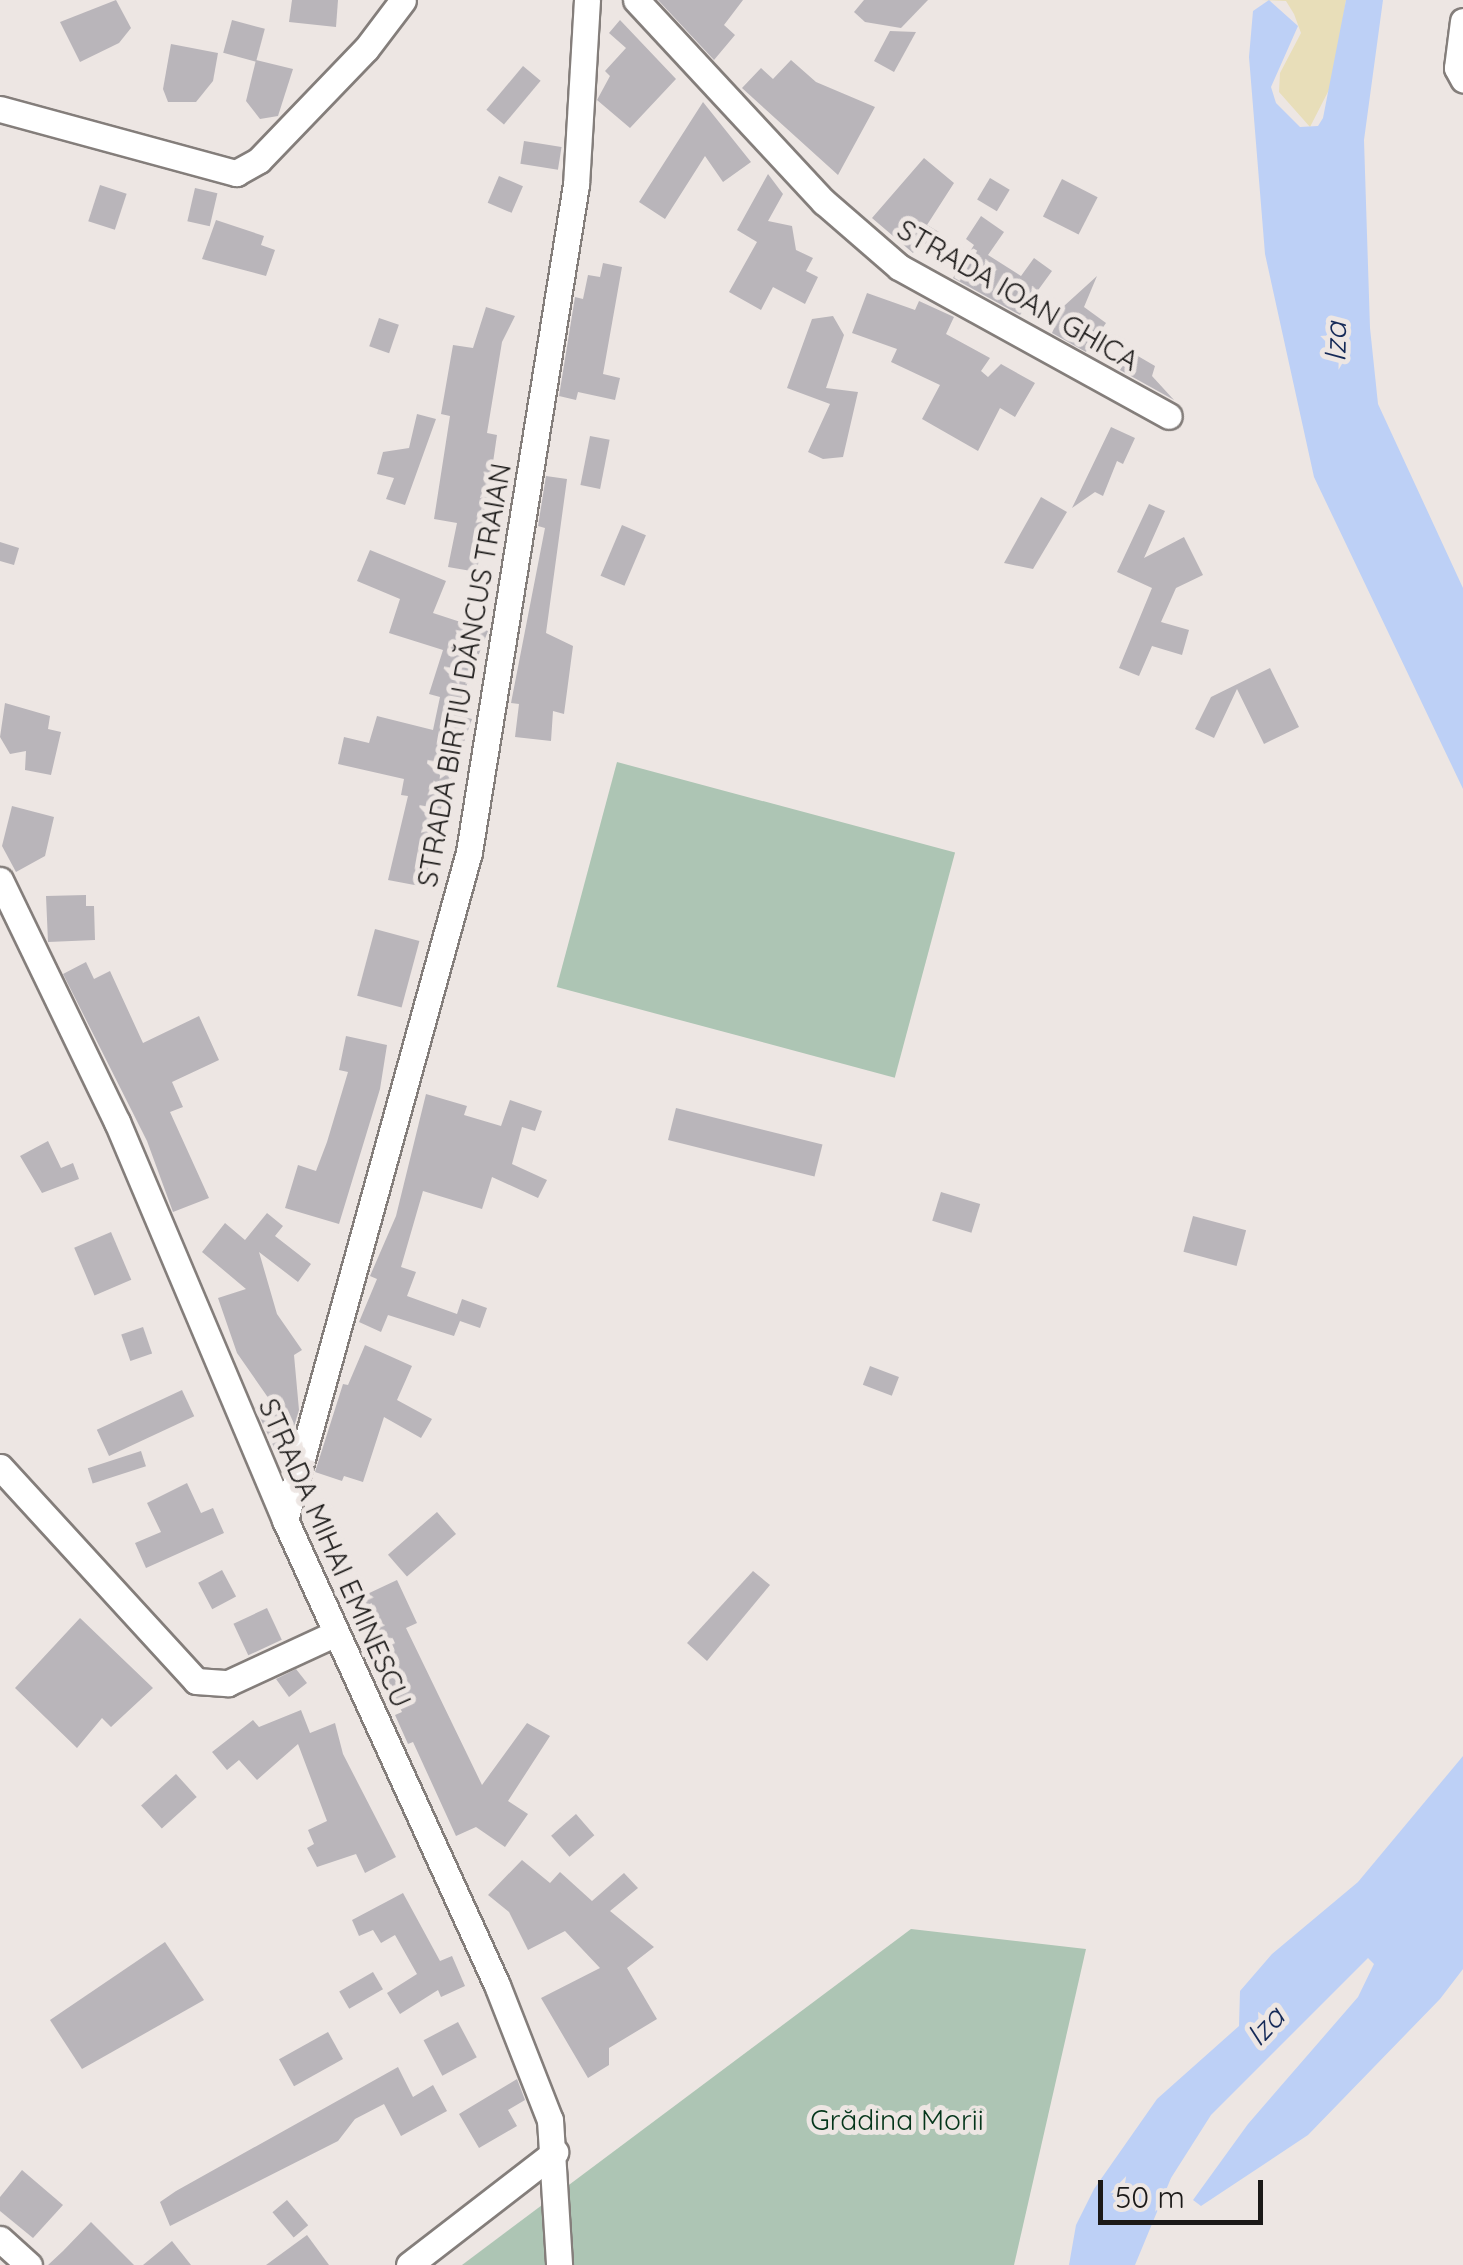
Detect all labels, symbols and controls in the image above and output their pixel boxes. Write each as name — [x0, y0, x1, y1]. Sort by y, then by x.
street label: STRADA IOAN GHICA — [891, 212, 1145, 378]
water label: Iza — [1317, 322, 1353, 362]
street label: STRADA BIRTIU DĂNCUS TRAIAN — [410, 461, 518, 889]
street label: STRADA MIHAI EMINESCU — [252, 1393, 418, 1713]
water label: Iza — [1238, 1999, 1292, 2053]
park label: Grădina Morii — [810, 2103, 984, 2137]
scale bar — [1103, 2160, 1268, 2222]
text: 50 m — [1115, 2178, 1185, 2216]

